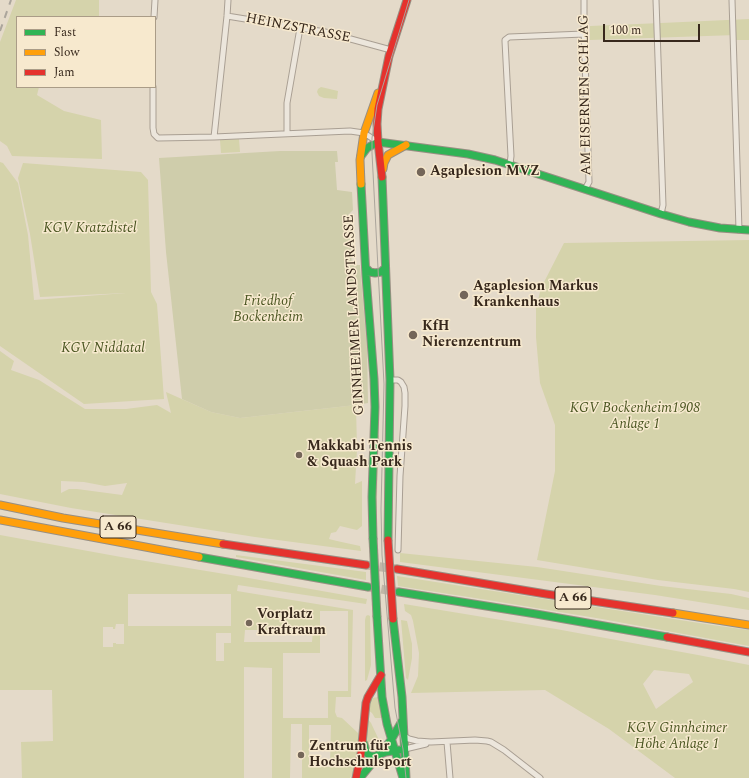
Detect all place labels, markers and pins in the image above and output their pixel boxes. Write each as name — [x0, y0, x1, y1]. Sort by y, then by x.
place label: Agaplesion MVZ — [430, 164, 540, 180]
marker: Agaplesion MVZ — [415, 166, 427, 178]
place label: Agaplesion Markus Krankenhaus — [473, 279, 598, 312]
marker: Agaplesion Markus Krankenhaus — [458, 289, 470, 301]
place label: KfH Nierenzentrum — [422, 319, 521, 352]
marker: KfH Nierenzentrum — [407, 329, 419, 341]
place label: Makkabi Tennis & Squash Park — [307, 439, 412, 472]
marker: Makkabi Tennis & Squash Park — [294, 450, 304, 460]
place label: Vorplatz Kraftraum — [257, 607, 326, 640]
marker: Vorplatz Kraftraum — [244, 618, 254, 628]
place label: Zentrum für Hochschulsport — [309, 739, 412, 772]
marker: Zentrum für Hochschulsport — [296, 750, 306, 760]

